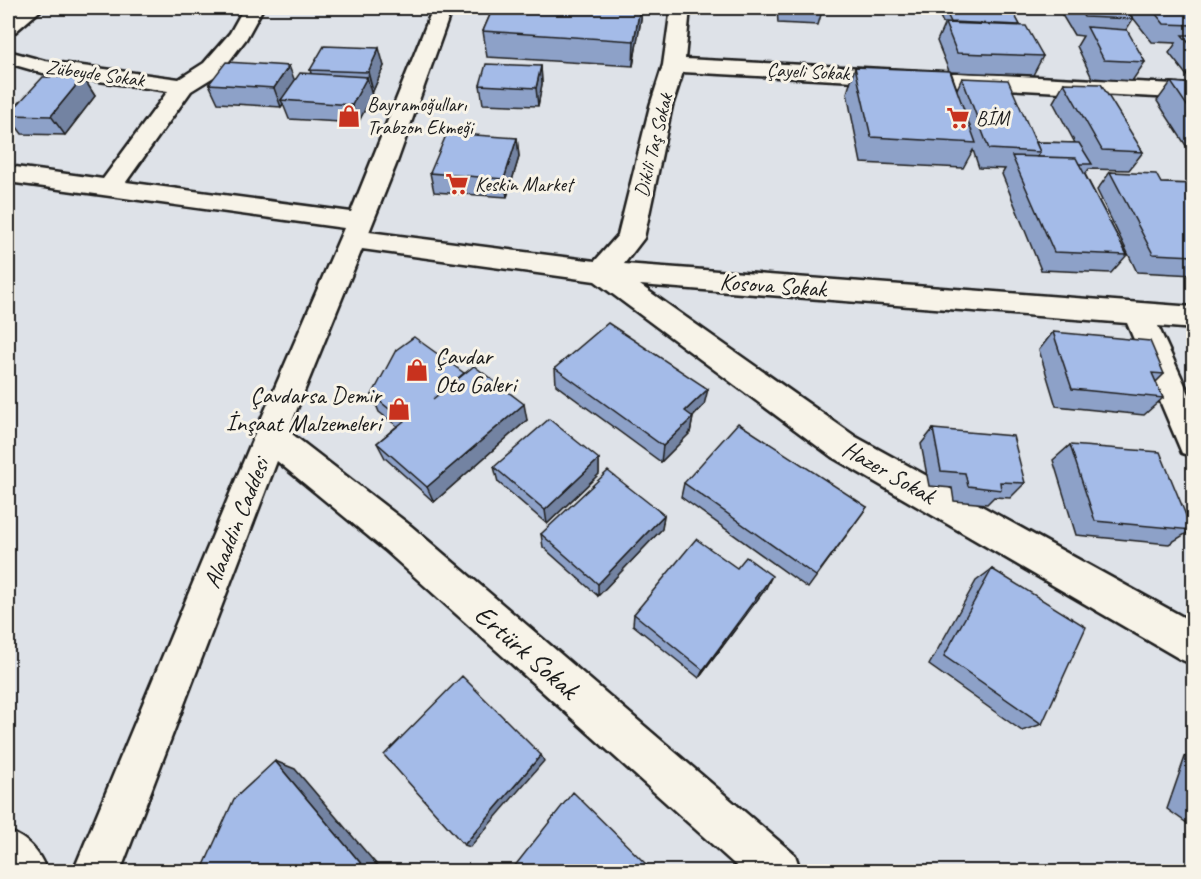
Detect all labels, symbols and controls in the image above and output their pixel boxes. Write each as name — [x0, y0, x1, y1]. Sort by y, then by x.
street label: Zübeyde Sokak — [44, 54, 147, 93]
street label: Çayeli Sokak — [766, 57, 851, 86]
street label: Dikili Taş Sokak — [629, 89, 679, 199]
place label: Bayramoğulları Trabzon Ekmeği — [367, 92, 475, 140]
shop icon: Bayramoğulları Trabzon Ekmeği — [336, 103, 362, 129]
supermarket icon: BİM — [945, 105, 971, 131]
place label: BİM — [976, 106, 1010, 131]
supermarket icon: Keskin Market — [444, 171, 470, 197]
place label: Keskin Market — [475, 172, 576, 197]
street label: Kosova Sokak — [719, 266, 829, 304]
place label: Çavdar Oto Galeri — [435, 341, 518, 399]
shop icon: Çavdar Oto Galeri — [404, 357, 430, 383]
place label: Çavdarsa Demir İnşaat Malzemeleri — [226, 380, 384, 438]
shop icon: Çavdarsa Demir İnşaat Malzemeleri — [386, 396, 412, 422]
street label: Hazer Sokak — [837, 434, 943, 512]
street label: Alaaddin Caddesi — [196, 450, 277, 592]
street label: Ertürk Sokak — [467, 597, 588, 708]

